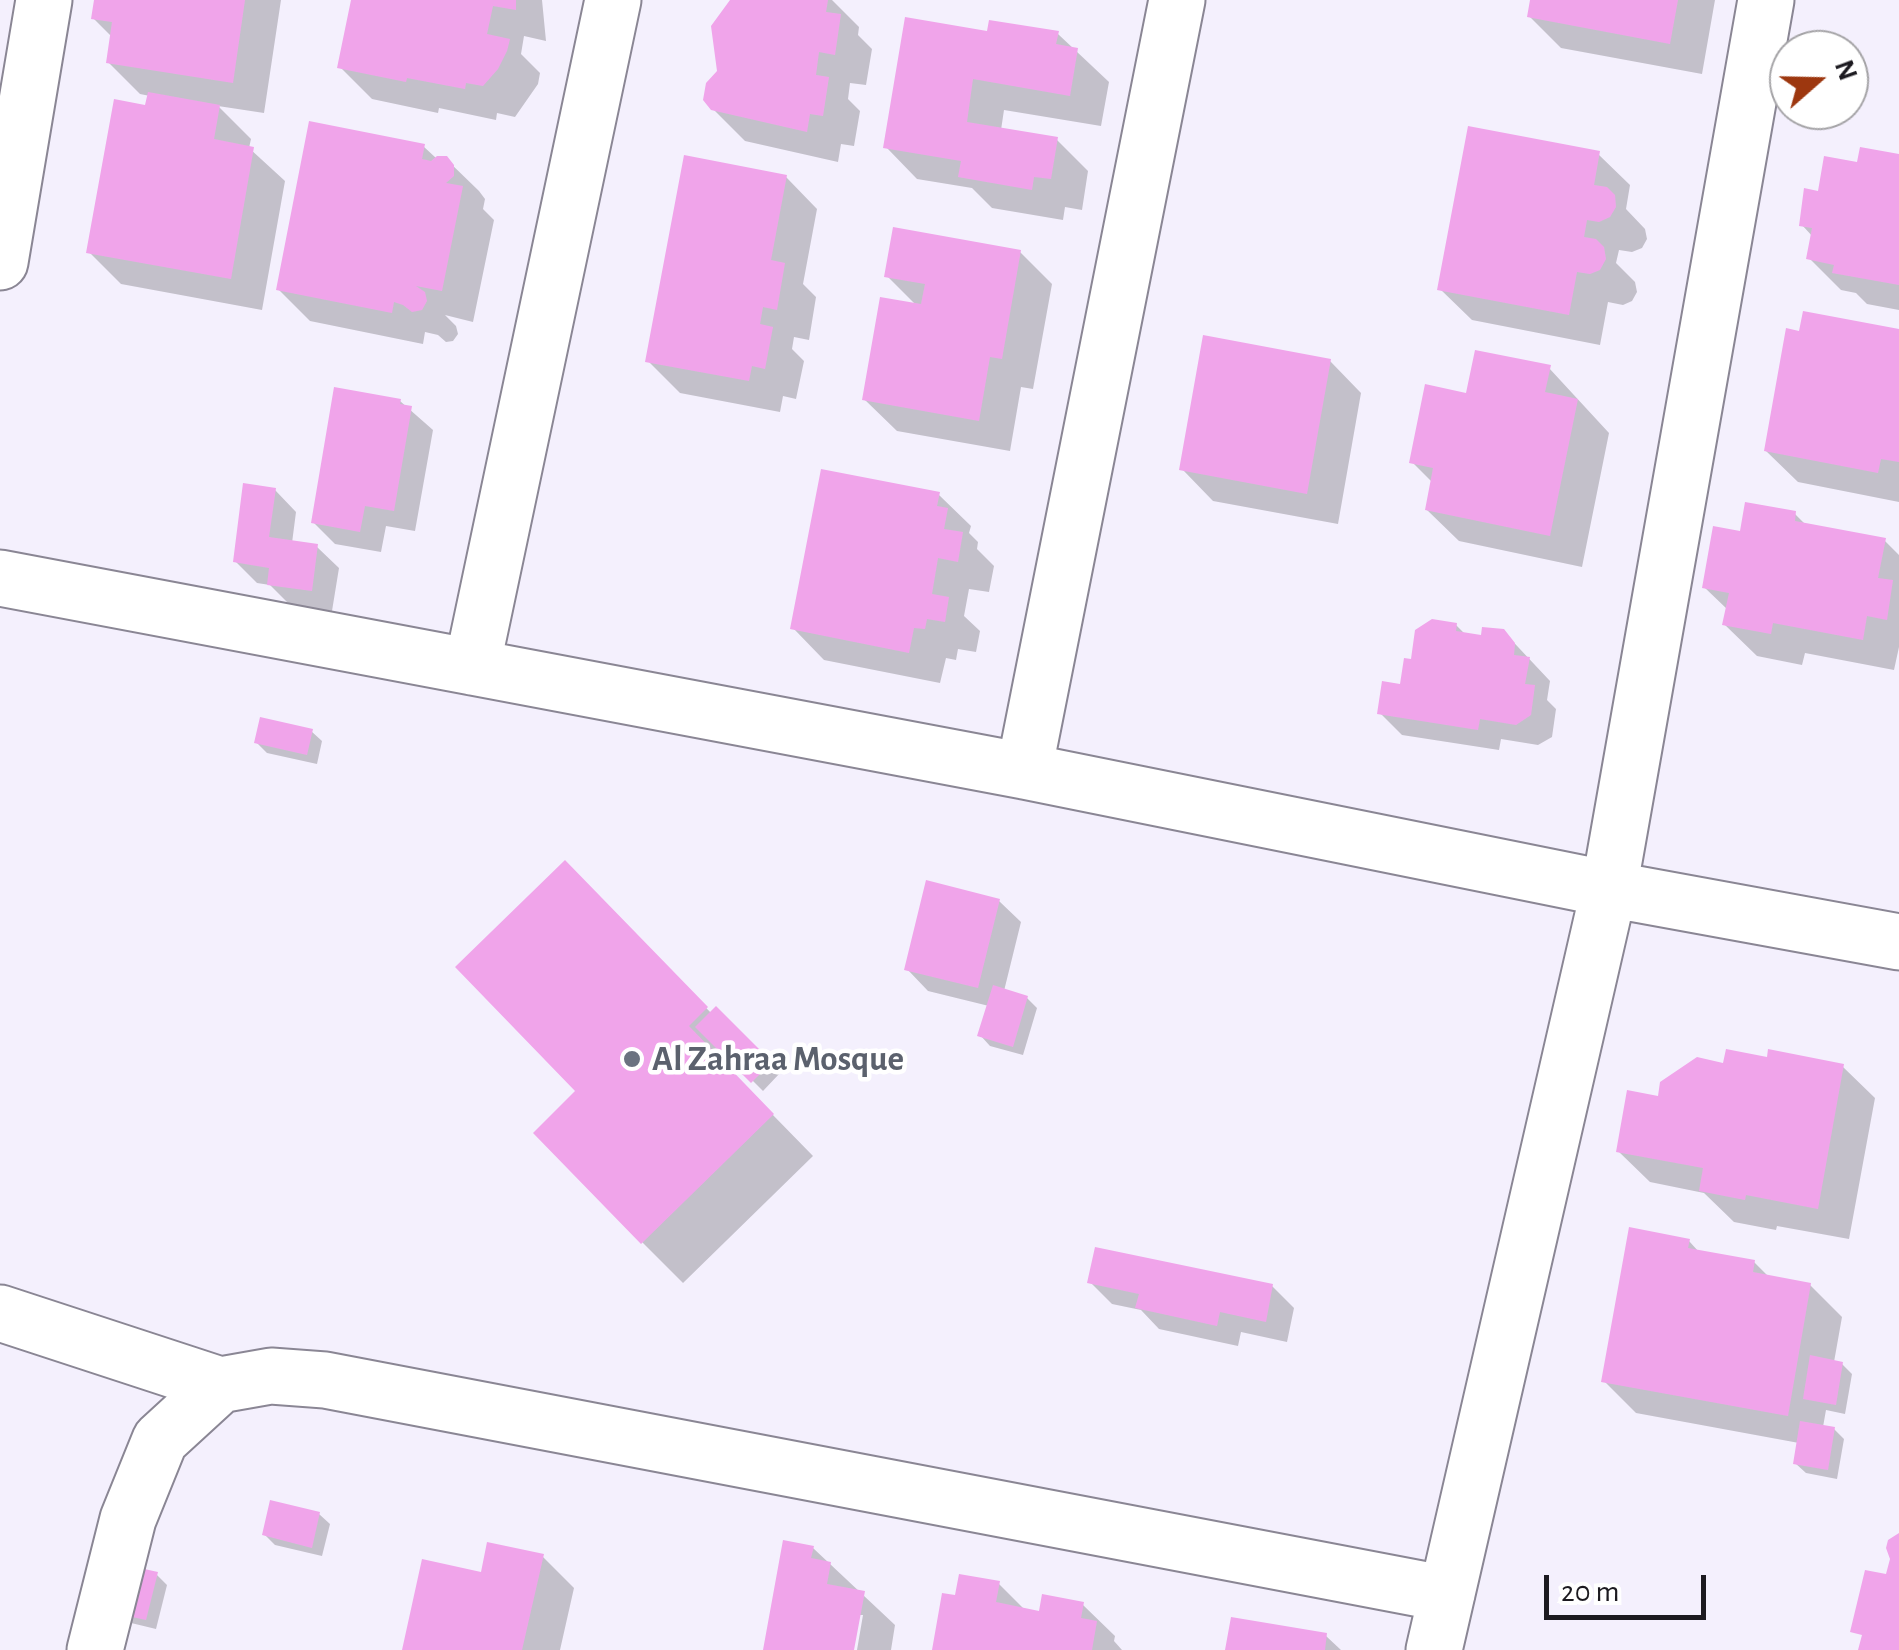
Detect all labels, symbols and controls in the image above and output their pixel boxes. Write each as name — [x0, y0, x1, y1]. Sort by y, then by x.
north arrow — [1769, 30, 1869, 130]
text: N — [1829, 56, 1862, 84]
place label: Al Zahraa Mosque — [652, 1038, 904, 1080]
marker: Al Zahraa Mosque — [621, 1048, 643, 1070]
scale bar — [1549, 1555, 1712, 1617]
text: 20 m — [1561, 1577, 1619, 1607]

